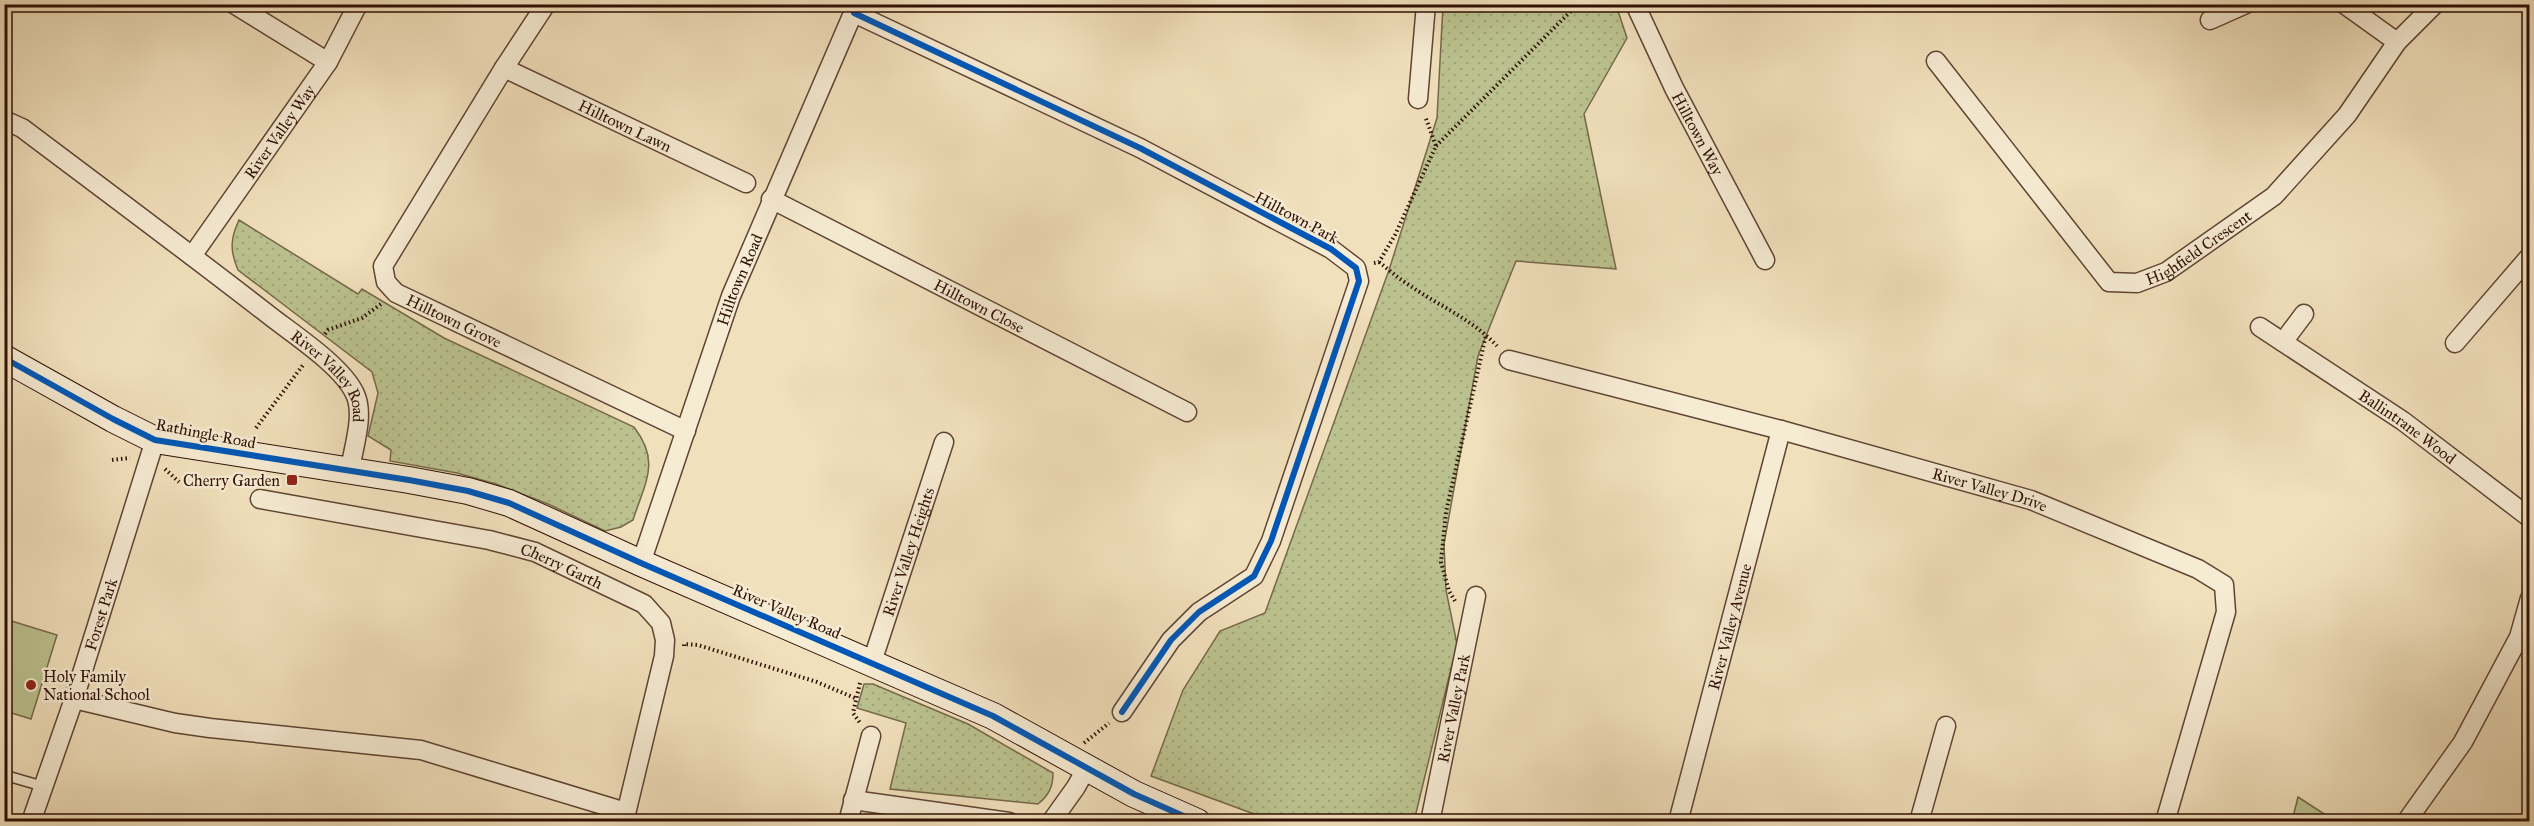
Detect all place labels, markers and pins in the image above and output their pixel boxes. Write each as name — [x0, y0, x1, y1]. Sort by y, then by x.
place label: Cherry Garden — [183, 471, 280, 490]
marker: Cherry Garden — [285, 473, 299, 487]
place label: Holy Family National School — [43, 667, 150, 704]
marker: Holy Family National School — [24, 678, 38, 692]

